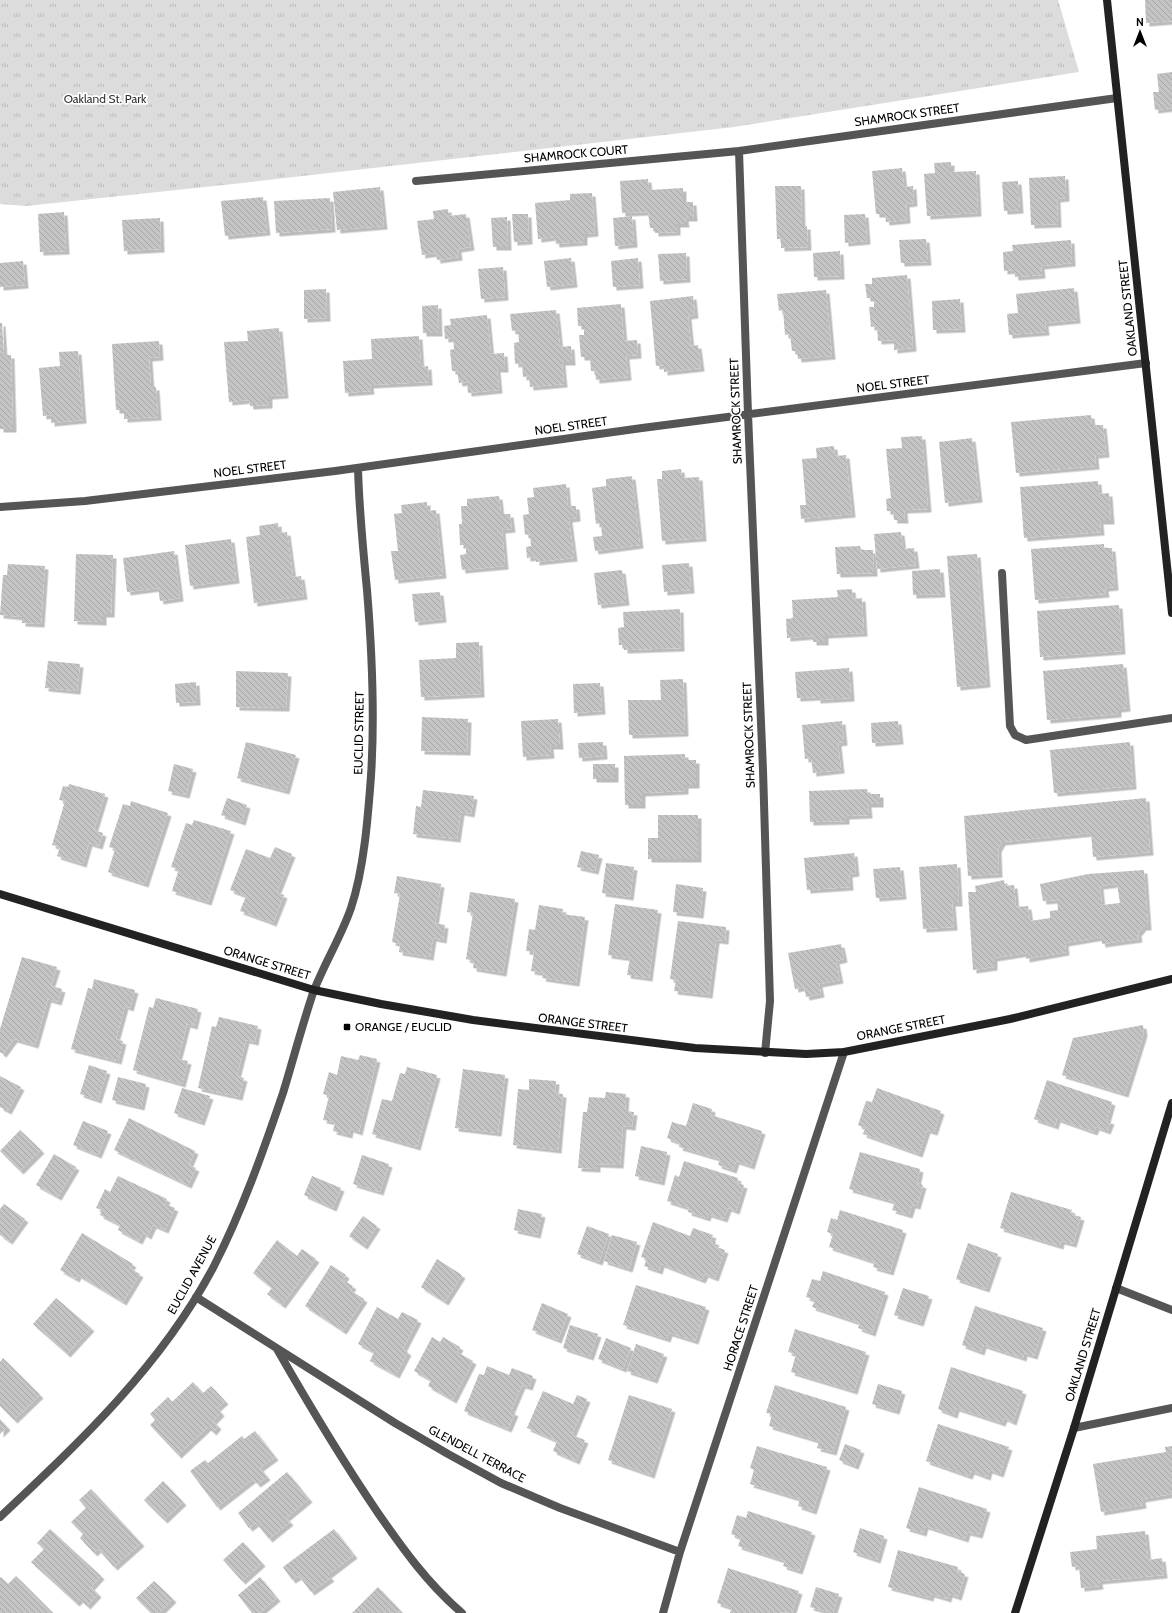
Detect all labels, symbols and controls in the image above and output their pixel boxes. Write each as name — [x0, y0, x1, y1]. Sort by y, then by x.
north arrow — [1120, 12, 1160, 52]
text: N — [1136, 15, 1144, 29]
park label: Oakland St. Park — [64, 91, 147, 106]
street label: SHAMROCK STREET — [853, 100, 961, 129]
street label: SHAMROCK COURT — [523, 141, 629, 166]
street label: OAKLAND STREET — [1115, 258, 1140, 357]
street label: SHAMROCK STREET — [726, 357, 745, 464]
street label: NOEL STREET — [856, 372, 931, 395]
street label: NOEL STREET — [534, 413, 609, 438]
street label: NOEL STREET — [213, 457, 288, 480]
street label: SHAMROCK STREET — [739, 681, 758, 788]
street label: EUCLID STREET — [350, 690, 367, 775]
street label: ORANGE STREET — [222, 942, 313, 983]
street label: ORANGE STREET — [537, 1010, 629, 1036]
street label: ORANGE STREET — [855, 1011, 947, 1043]
place label: ORANGE / EUCLID — [355, 1019, 452, 1034]
marker: ORANGE / EUCLID — [342, 1022, 352, 1032]
street label: EUCLID AVENUE — [164, 1232, 220, 1317]
street label: HORACE STREET — [720, 1282, 762, 1373]
street label: OAKLAND STREET — [1061, 1306, 1104, 1403]
street label: GLENDELL TERRACE — [426, 1422, 529, 1486]

